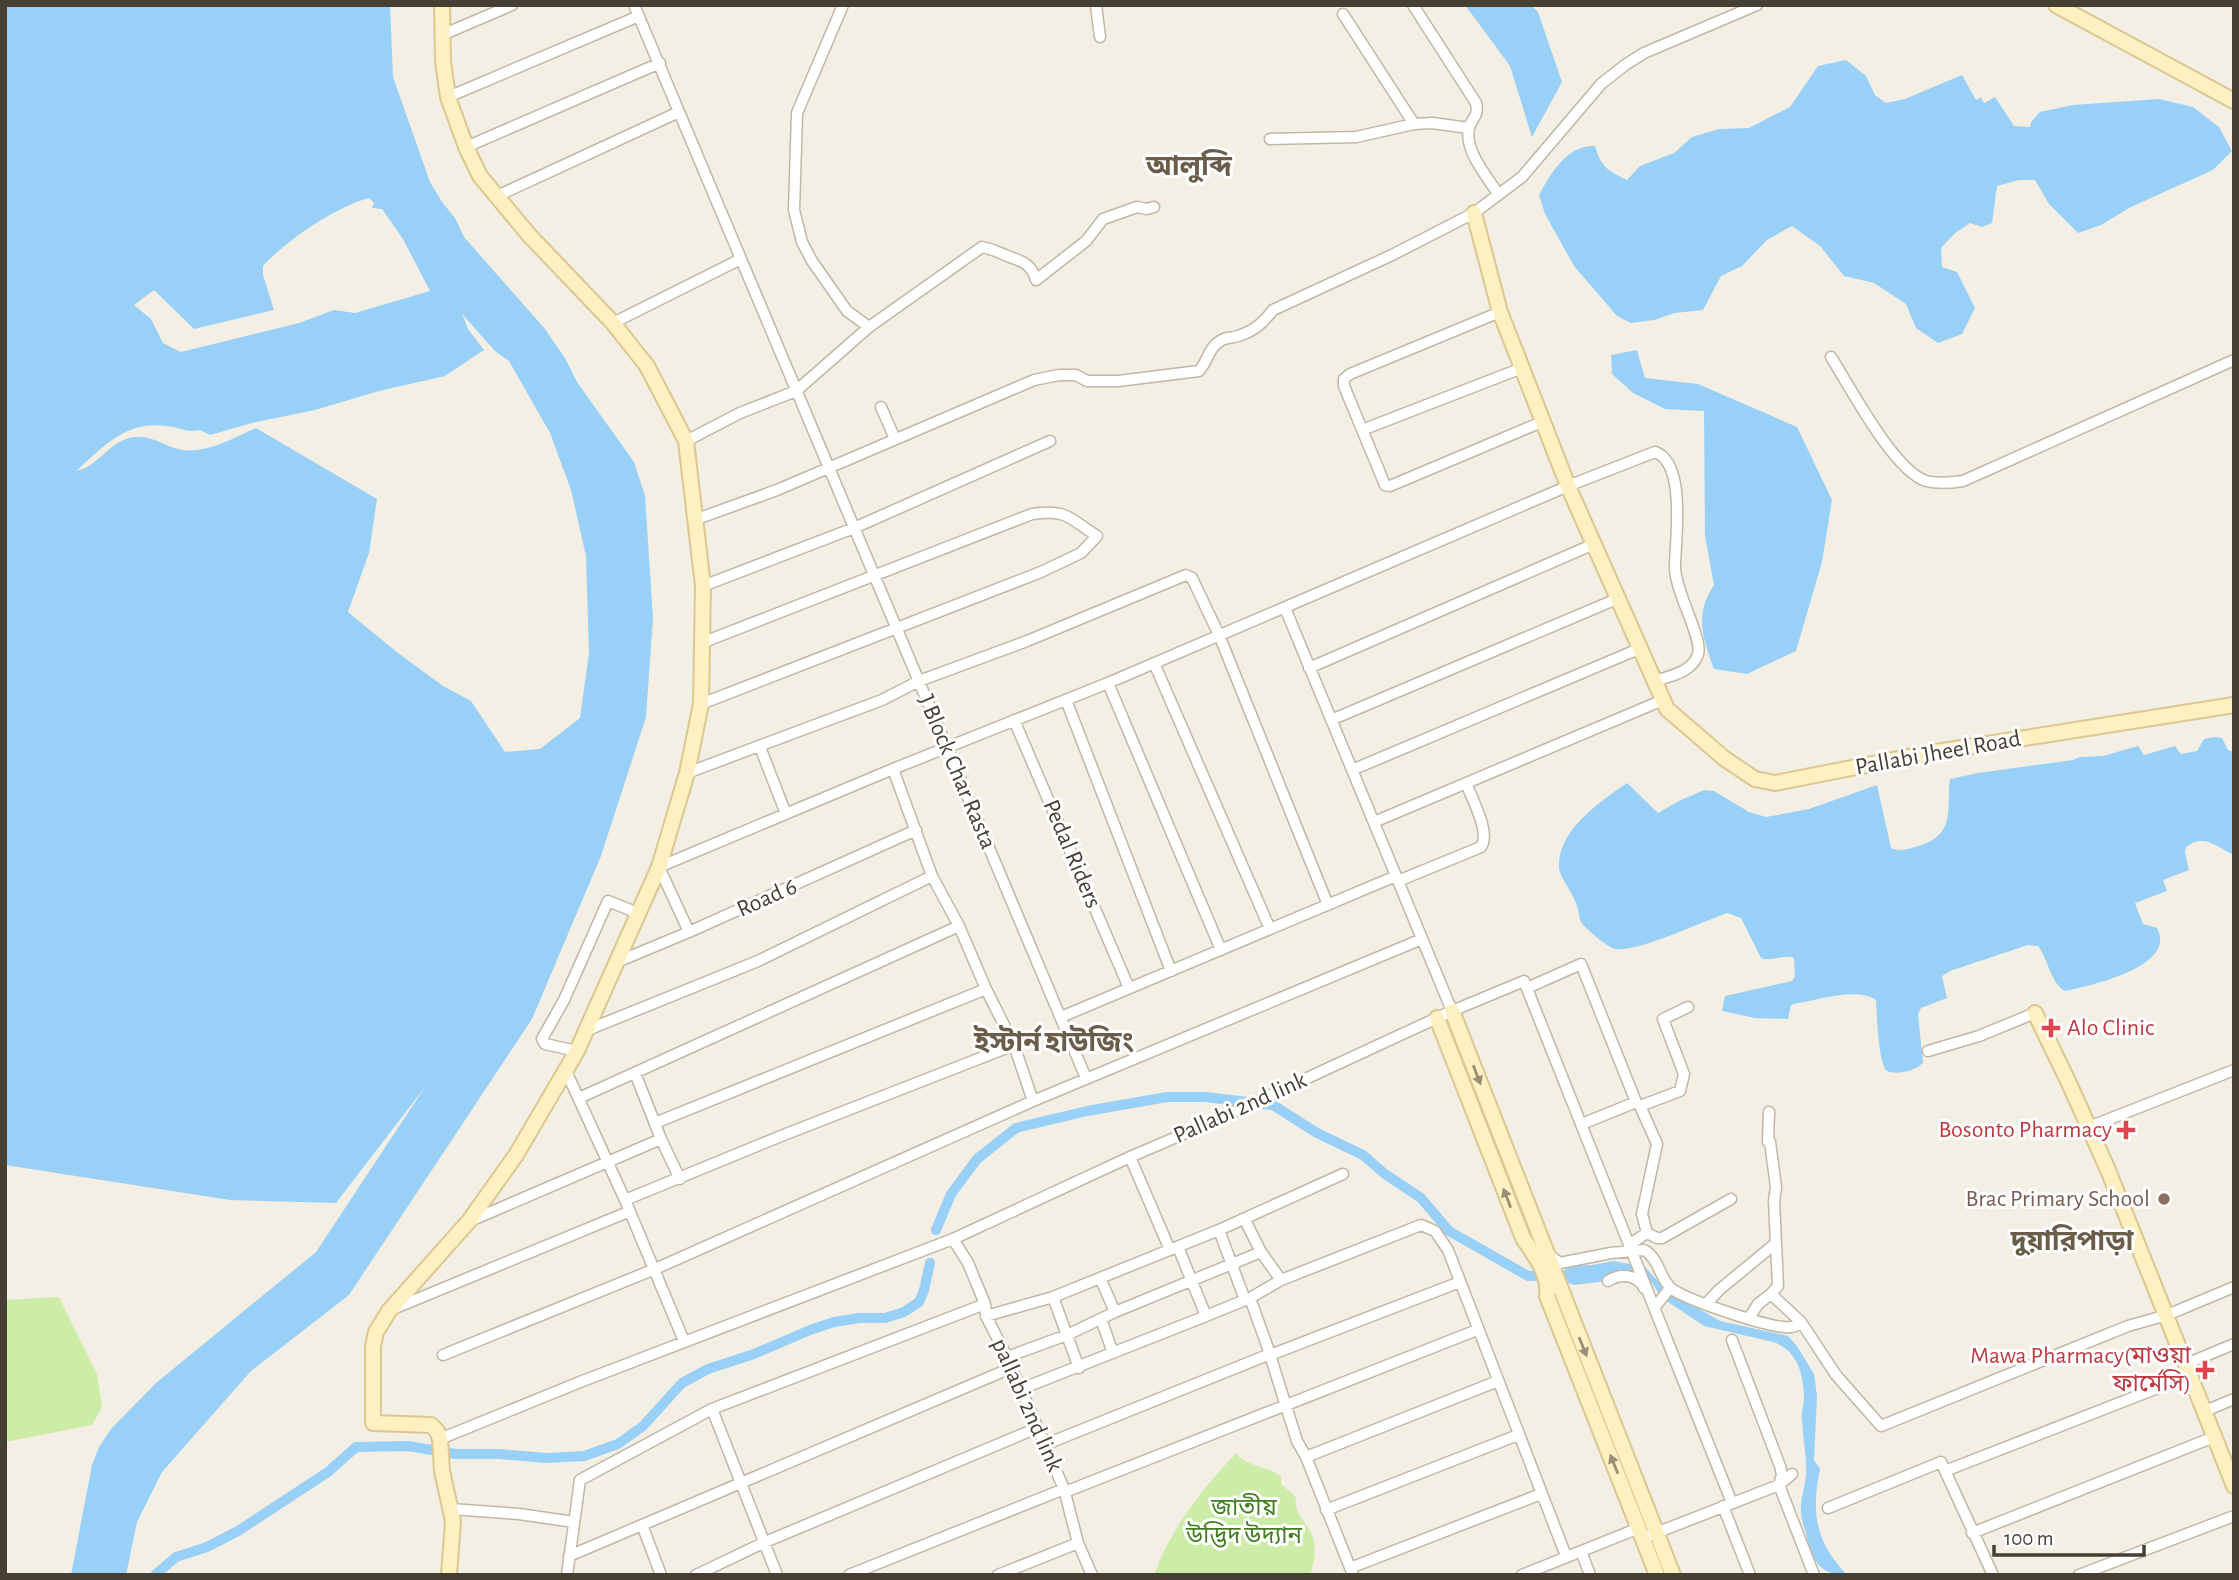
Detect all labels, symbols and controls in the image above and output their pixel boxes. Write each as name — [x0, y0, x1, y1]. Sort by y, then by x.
district label: আলুব্দি — [1145, 149, 1233, 183]
street label: J Block Char Rasta — [914, 691, 1000, 853]
street label: Pallabi Jheel Road — [1853, 727, 2023, 779]
street label: Pedal Riders — [1038, 796, 1106, 912]
street label: Road 6 — [733, 874, 801, 922]
place label: Alo Clinic — [2067, 1016, 2154, 1040]
marker: Alo Clinic — [2041, 1018, 2061, 1038]
district label: ইস্টার্ন হাউজিং — [973, 1024, 1135, 1057]
one-way arrow — [1471, 1064, 1482, 1085]
street label: Pallabi 2nd link — [1170, 1068, 1310, 1148]
place label: Bosonto Pharmacy — [1938, 1118, 2112, 1142]
marker: Bosonto Pharmacy — [2118, 1122, 2134, 1138]
place label: Brac Primary School — [1966, 1187, 2150, 1211]
one-way arrow — [1502, 1188, 1513, 1209]
marker: Brac Primary School — [2156, 1191, 2172, 1207]
district label: দুয়ারিপাড়া — [2010, 1224, 2134, 1256]
street label: pallabi 2nd link — [987, 1335, 1067, 1475]
one-way arrow — [1577, 1336, 1588, 1357]
place label: Mawa Pharmacy(মাওয়া ফার্মেসি) — [1970, 1344, 2192, 1396]
marker: Mawa Pharmacy(মাওয়া ফার্মেসি) — [2197, 1362, 2213, 1378]
one-way arrow — [1608, 1453, 1619, 1474]
park label: জাতীয় উদ্ভিদ উদ্যান — [1185, 1493, 1303, 1548]
scale bar — [1994, 1514, 2144, 1558]
text: 100 m — [2004, 1528, 2054, 1549]

